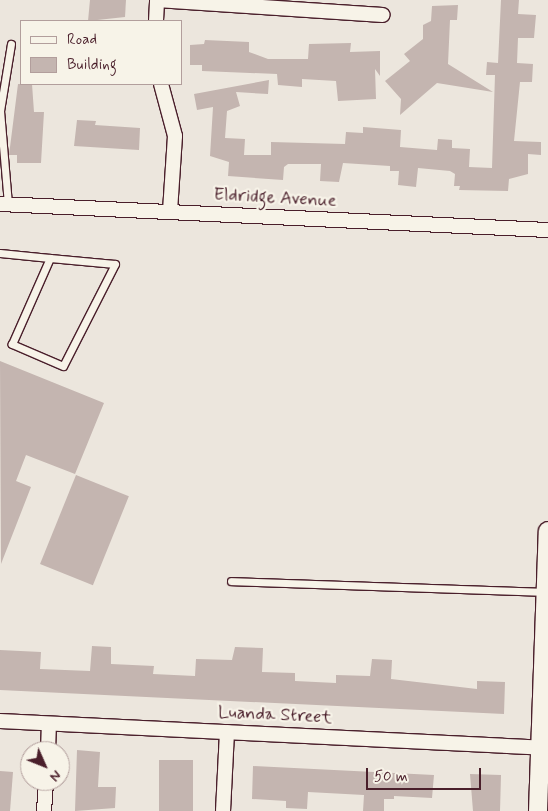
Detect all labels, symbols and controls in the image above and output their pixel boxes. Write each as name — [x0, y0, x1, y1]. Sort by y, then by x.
legend — [20, 20, 182, 85]
text: Road — [67, 30, 97, 50]
text: Building — [67, 55, 117, 75]
street label: Eldridge Avenue — [213, 184, 337, 212]
street label: Luanda Street — [217, 701, 333, 729]
north arrow — [20, 741, 70, 791]
scale bar — [368, 758, 483, 790]
text: N — [45, 766, 65, 785]
text: 50 m — [374, 767, 408, 787]

